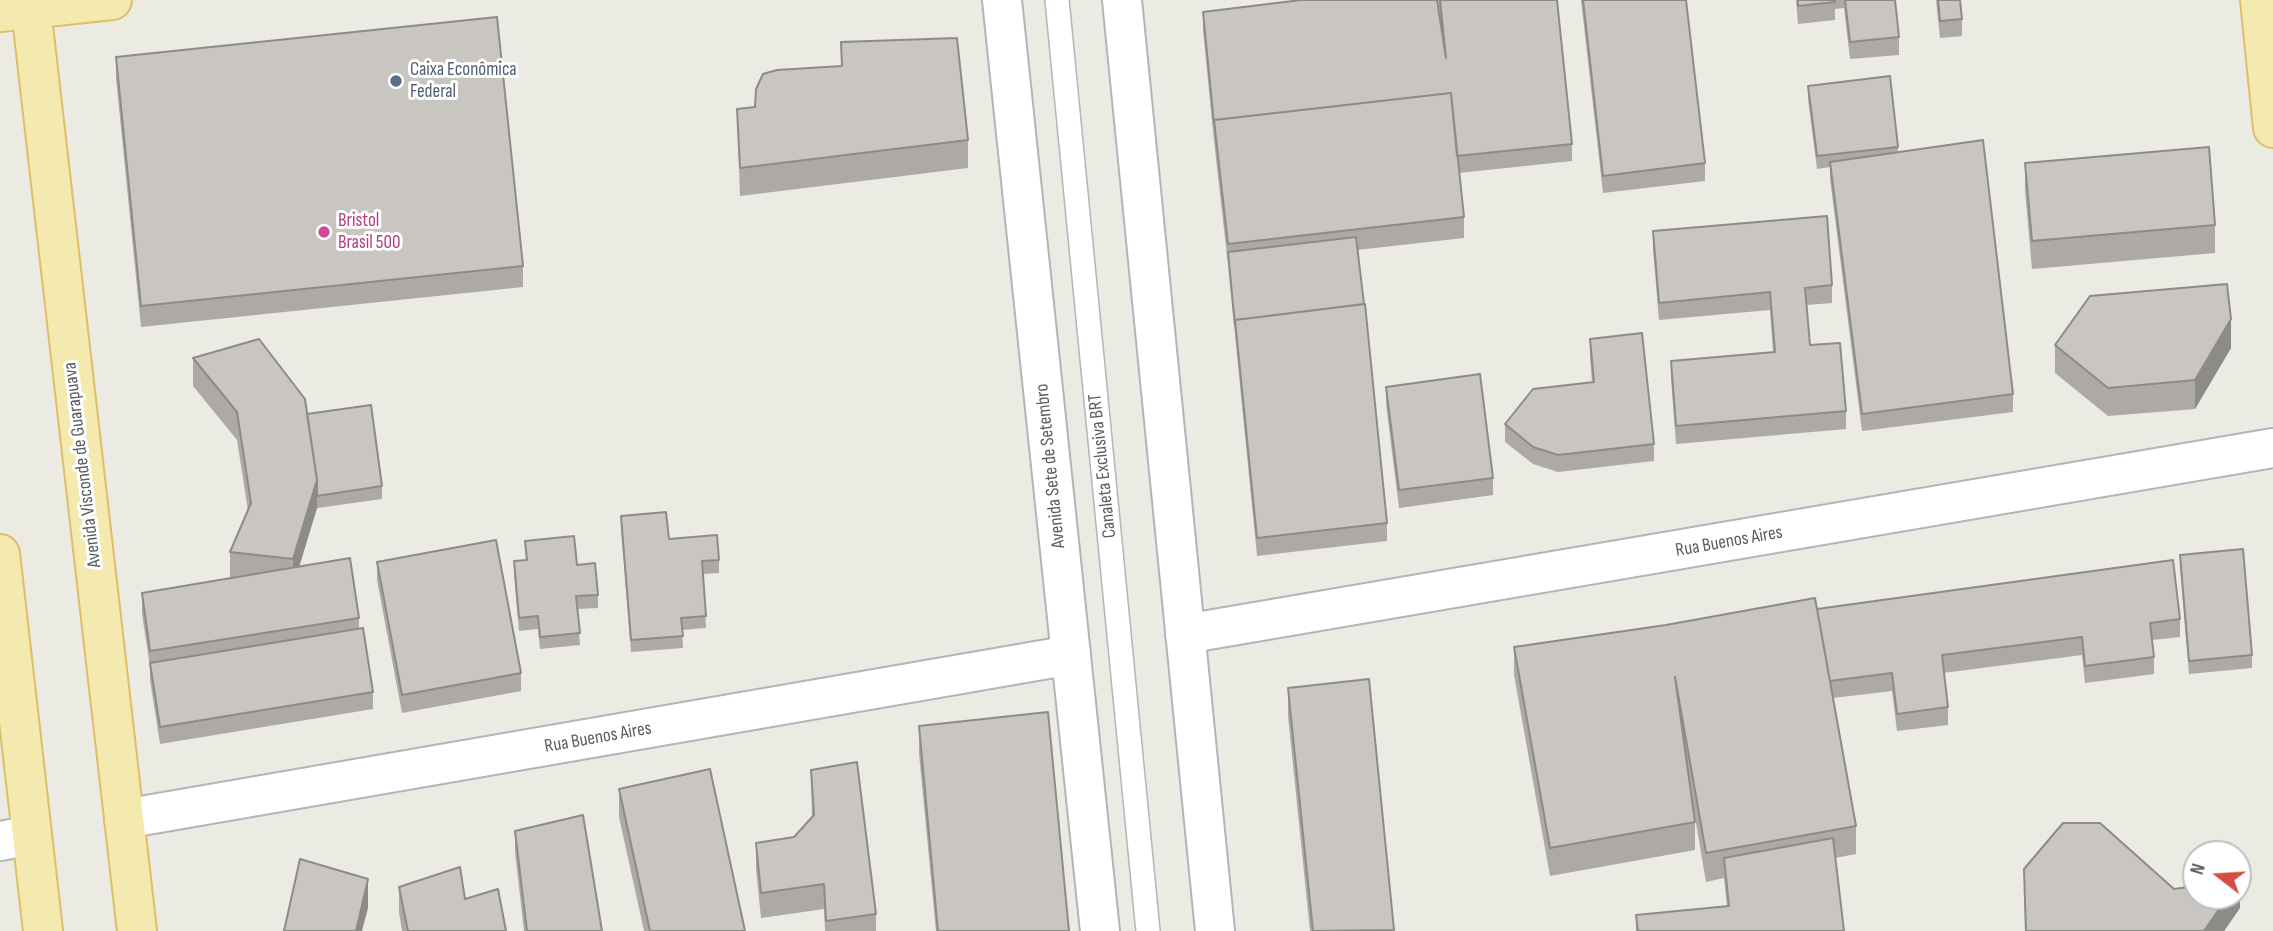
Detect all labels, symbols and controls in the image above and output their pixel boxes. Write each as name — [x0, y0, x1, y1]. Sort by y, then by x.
place label: Caixa Econômica Federal — [410, 59, 517, 103]
marker: Caixa Econômica Federal — [388, 73, 404, 89]
place label: Bristol Brasil 500 — [338, 210, 400, 254]
marker: Bristol Brasil 500 — [316, 224, 332, 240]
street label: Avenida Visconde de Guarapuava — [59, 361, 107, 569]
street label: Avenida Sete de Setembro — [1031, 383, 1071, 549]
street label: Canaleta Exclusiva BRT — [1084, 393, 1122, 539]
street label: Rua Buenos Aires — [1674, 521, 1784, 563]
street label: Rua Buenos Aires — [543, 717, 653, 759]
north arrow — [2182, 840, 2252, 910]
text: N — [2186, 861, 2211, 878]

